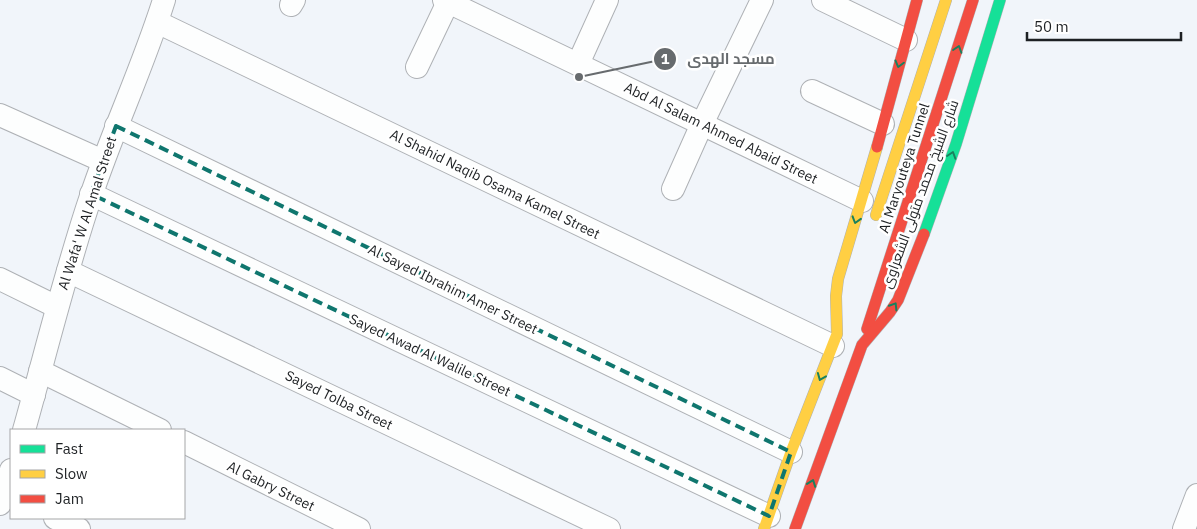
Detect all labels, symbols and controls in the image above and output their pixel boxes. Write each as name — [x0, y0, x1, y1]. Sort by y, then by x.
scale bar — [1027, 10, 1181, 42]
text: 50 m — [1034, 17, 1069, 36]
callout: مسجد الهدى — [652, 44, 785, 74]
one-way arrow — [952, 45, 962, 53]
text: 1 — [660, 49, 670, 68]
text: مسجد الهدى — [687, 49, 775, 68]
one-way arrow — [895, 59, 905, 67]
street label: Abd Al Salam Ahmed Abaid Street — [621, 78, 821, 188]
street label: شارع الشيخ محمد متولى الشعراوى — [877, 97, 963, 291]
street label: Al Maryouteya Tunnel — [874, 101, 934, 235]
street label: Al Shahid Naqib Osama Kamel Street — [387, 125, 603, 243]
street label: Al Wafa' W Al Amal Street — [54, 134, 120, 292]
one-way arrow — [946, 151, 956, 159]
one-way arrow — [851, 216, 861, 224]
street label: Al Sayed Ibrahim Amer Street — [365, 240, 541, 338]
one-way arrow — [887, 302, 897, 311]
street label: Sayed Awad Al Walile Street — [346, 310, 514, 400]
street label: Sayed Tolba Street — [282, 366, 396, 434]
one-way arrow — [817, 372, 827, 381]
legend — [10, 429, 185, 519]
text: Fast — [55, 439, 83, 458]
street label: Al Gabry Street — [224, 457, 318, 515]
text: Slow — [55, 464, 88, 483]
one-way arrow — [806, 479, 816, 488]
text: Jam — [55, 489, 84, 508]

